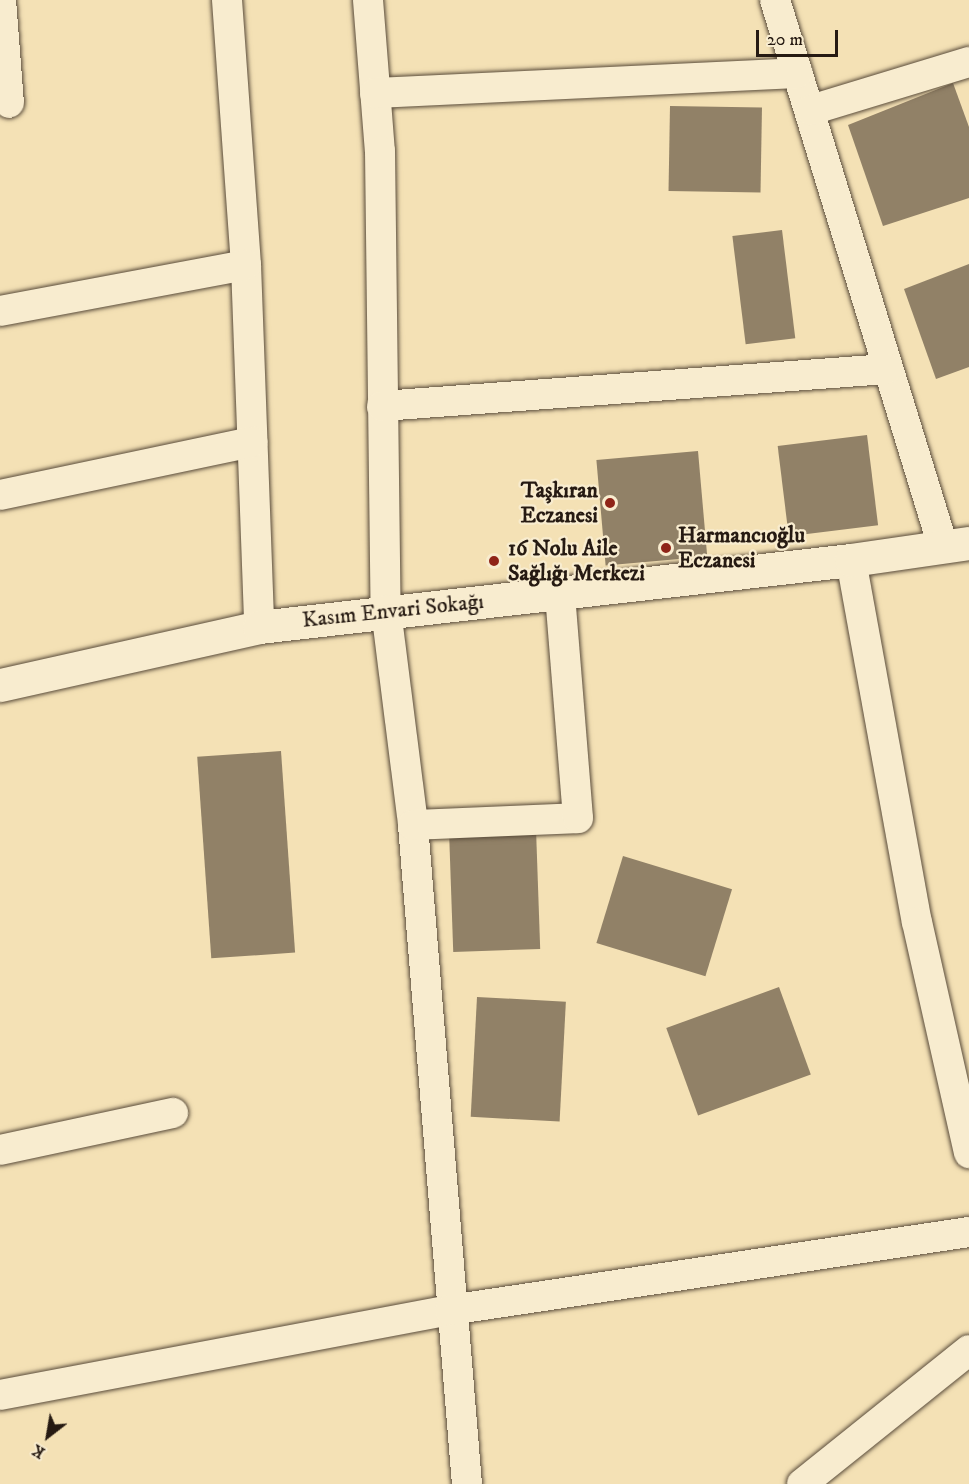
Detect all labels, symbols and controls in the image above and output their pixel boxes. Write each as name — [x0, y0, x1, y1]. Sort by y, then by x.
scale bar — [759, 18, 842, 56]
text: 20 m — [767, 29, 803, 51]
place label: Taşkıran Eczanesi — [521, 477, 598, 528]
marker: Taşkıran Eczanesi — [603, 496, 617, 510]
place label: Harmancıoğlu Eczanesi — [678, 522, 805, 574]
place label: 16 Nolu Aile Sağlığı Merkezi — [508, 535, 645, 586]
marker: Harmancıoğlu Eczanesi — [659, 541, 673, 555]
marker: 16 Nolu Aile Sağlığı Merkezi — [485, 552, 503, 570]
street label: Kasım Envari Sokağı — [301, 588, 485, 634]
north arrow — [18, 1406, 78, 1466]
text: K — [29, 1440, 49, 1463]

